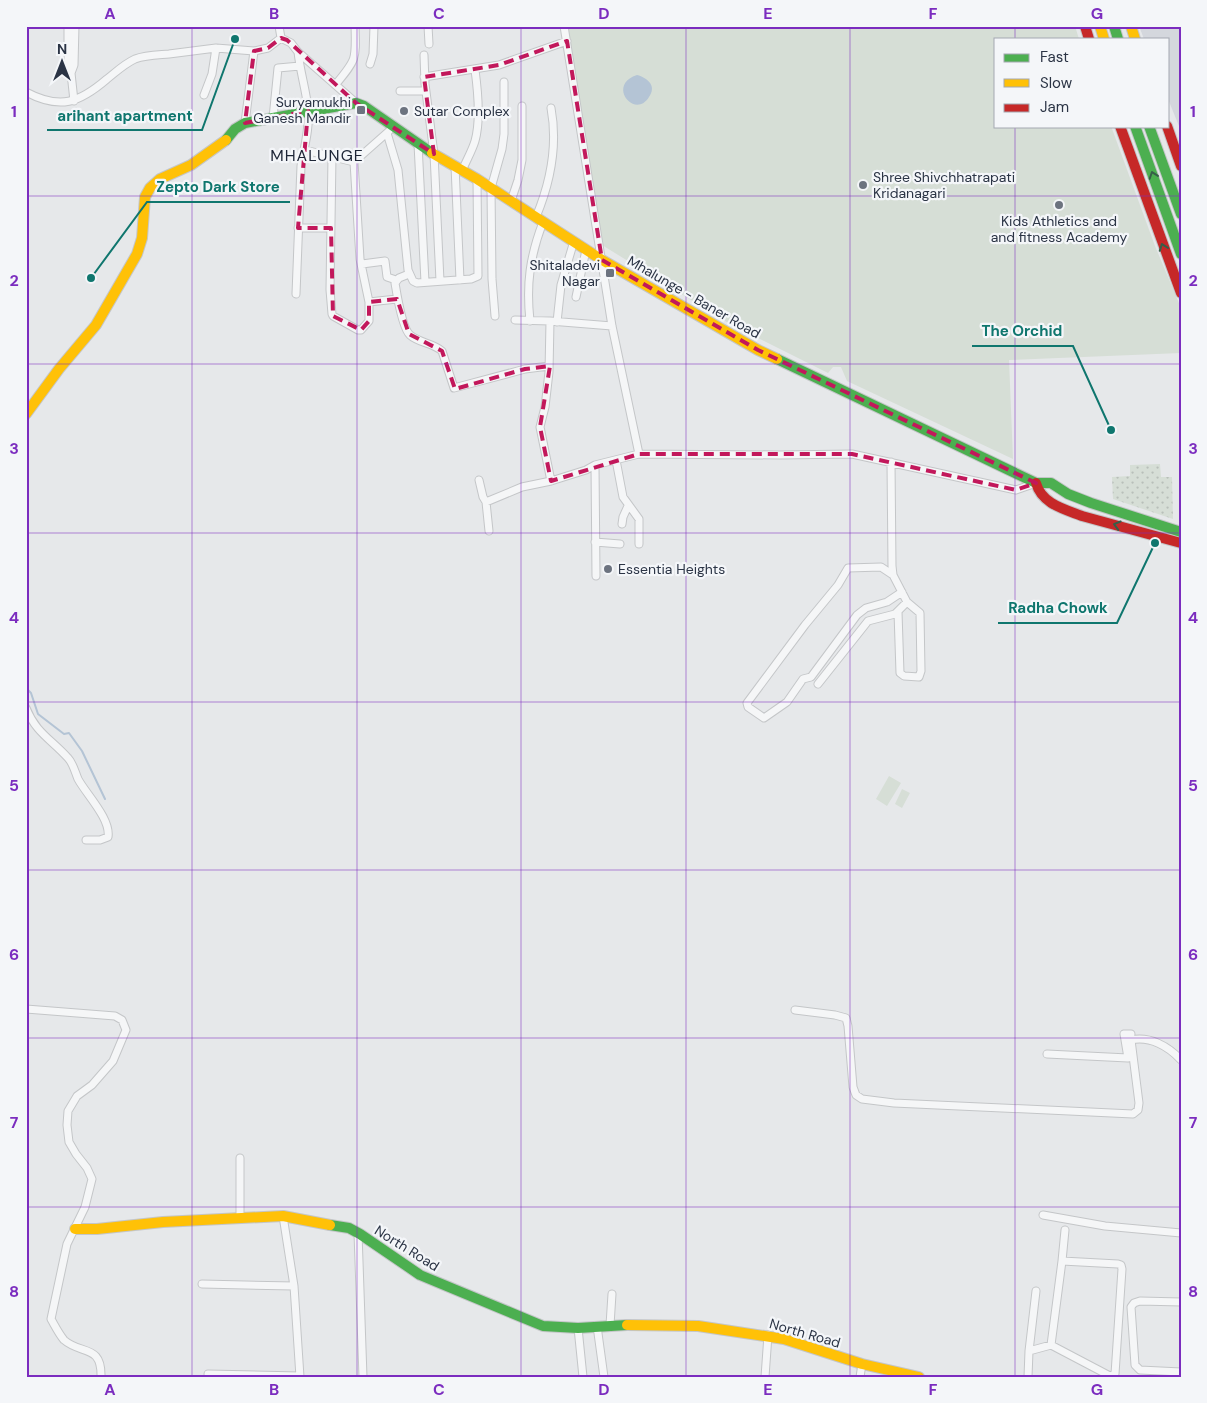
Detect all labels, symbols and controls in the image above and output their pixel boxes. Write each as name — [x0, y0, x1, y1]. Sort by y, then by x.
text: A — [104, 3, 116, 24]
text: B — [269, 3, 279, 24]
text: C — [433, 3, 445, 24]
text: D — [598, 3, 610, 24]
text: E — [763, 3, 773, 24]
text: F — [929, 3, 938, 24]
text: G — [1091, 3, 1103, 24]
north arrow — [38, 38, 88, 88]
legend — [994, 38, 1170, 128]
text: N — [57, 40, 67, 58]
text: Fast — [1040, 47, 1069, 67]
text: Slow — [1040, 73, 1073, 93]
place label: Suryamukhi Ganesh Mandir — [253, 93, 351, 127]
text: Jam — [1040, 97, 1069, 117]
callout: arihant apartment — [47, 100, 202, 130]
text: 1 — [11, 101, 17, 122]
text: 1 — [1190, 101, 1196, 122]
place label: Sutar Complex — [414, 102, 509, 120]
marker: Suryamukhi Ganesh Mandir — [355, 104, 367, 116]
marker: Sutar Complex — [398, 105, 410, 117]
text: arihant apartment — [57, 106, 193, 126]
district label: MHALUNGE — [270, 145, 364, 166]
place label: Shree Shivchhatrapati Kridanagari — [873, 168, 1015, 202]
callout: Zepto Dark Store — [147, 172, 290, 202]
one-way arrow — [1148, 172, 1158, 180]
text: Zepto Dark Store — [156, 177, 280, 197]
marker: Shree Shivchhatrapati Kridanagari — [857, 179, 869, 191]
marker: Kids Athletics and and fitness Academy — [1053, 199, 1065, 211]
place label: Kids Athletics and and fitness Academy — [991, 212, 1128, 246]
one-way arrow — [1159, 244, 1169, 252]
street label: Mhalunge - Baner Road — [624, 252, 764, 342]
place label: Shitaladevi Nagar — [529, 256, 600, 290]
marker: Shitaladevi Nagar — [604, 267, 616, 279]
text: 2 — [9, 270, 19, 291]
text: 2 — [1188, 270, 1198, 291]
callout: The Orchid — [972, 316, 1073, 346]
text: The Orchid — [982, 321, 1062, 341]
text: 3 — [9, 438, 19, 459]
text: 3 — [1188, 438, 1198, 459]
one-way arrow — [1113, 521, 1122, 531]
place label: Essentia Heights — [618, 560, 725, 578]
marker: Essentia Heights — [602, 563, 614, 575]
callout: Radha Chowk — [998, 593, 1117, 623]
text: Radha Chowk — [1008, 598, 1108, 618]
text: 4 — [9, 607, 19, 628]
text: 4 — [1188, 607, 1198, 628]
text: 5 — [9, 775, 19, 796]
text: 5 — [1188, 775, 1198, 796]
text: 6 — [9, 944, 19, 965]
text: 6 — [1188, 944, 1198, 965]
text: 7 — [10, 1112, 19, 1133]
text: 7 — [1189, 1112, 1198, 1133]
street label: North Road — [371, 1221, 443, 1275]
text: 8 — [9, 1281, 19, 1302]
text: 8 — [1188, 1281, 1198, 1302]
street label: North Road — [767, 1314, 843, 1352]
text: A — [104, 1379, 116, 1400]
text: B — [269, 1379, 279, 1400]
text: C — [433, 1379, 445, 1400]
text: D — [598, 1379, 610, 1400]
text: E — [763, 1379, 773, 1400]
text: F — [929, 1379, 938, 1400]
text: G — [1091, 1379, 1103, 1400]

